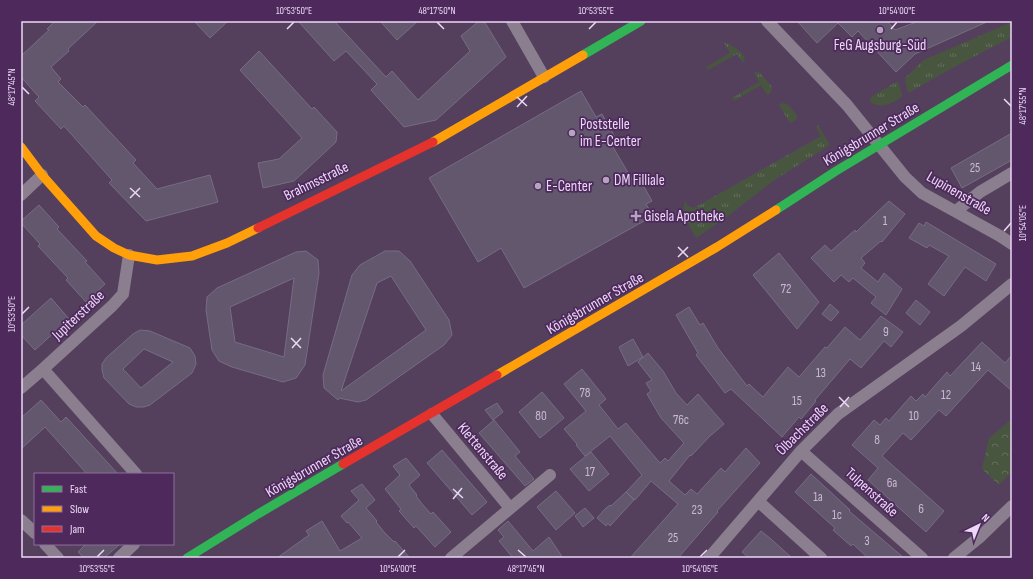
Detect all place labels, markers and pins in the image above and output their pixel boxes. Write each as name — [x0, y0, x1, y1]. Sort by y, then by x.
marker: FeG Augsburg-Süd — [875, 25, 885, 35]
place label: FeG Augsburg-Süd — [834, 36, 926, 55]
place label: Poststelle im E-Center — [580, 115, 642, 151]
marker: Poststelle im E-Center — [567, 128, 577, 138]
place label: DM Filliale — [614, 171, 665, 190]
marker: DM Filliale — [601, 175, 611, 185]
place label: E-Center — [546, 177, 593, 196]
marker: E-Center — [533, 181, 543, 191]
place label: Gisela Apotheke — [644, 207, 724, 226]
marker: Gisela Apotheke — [631, 211, 641, 221]

